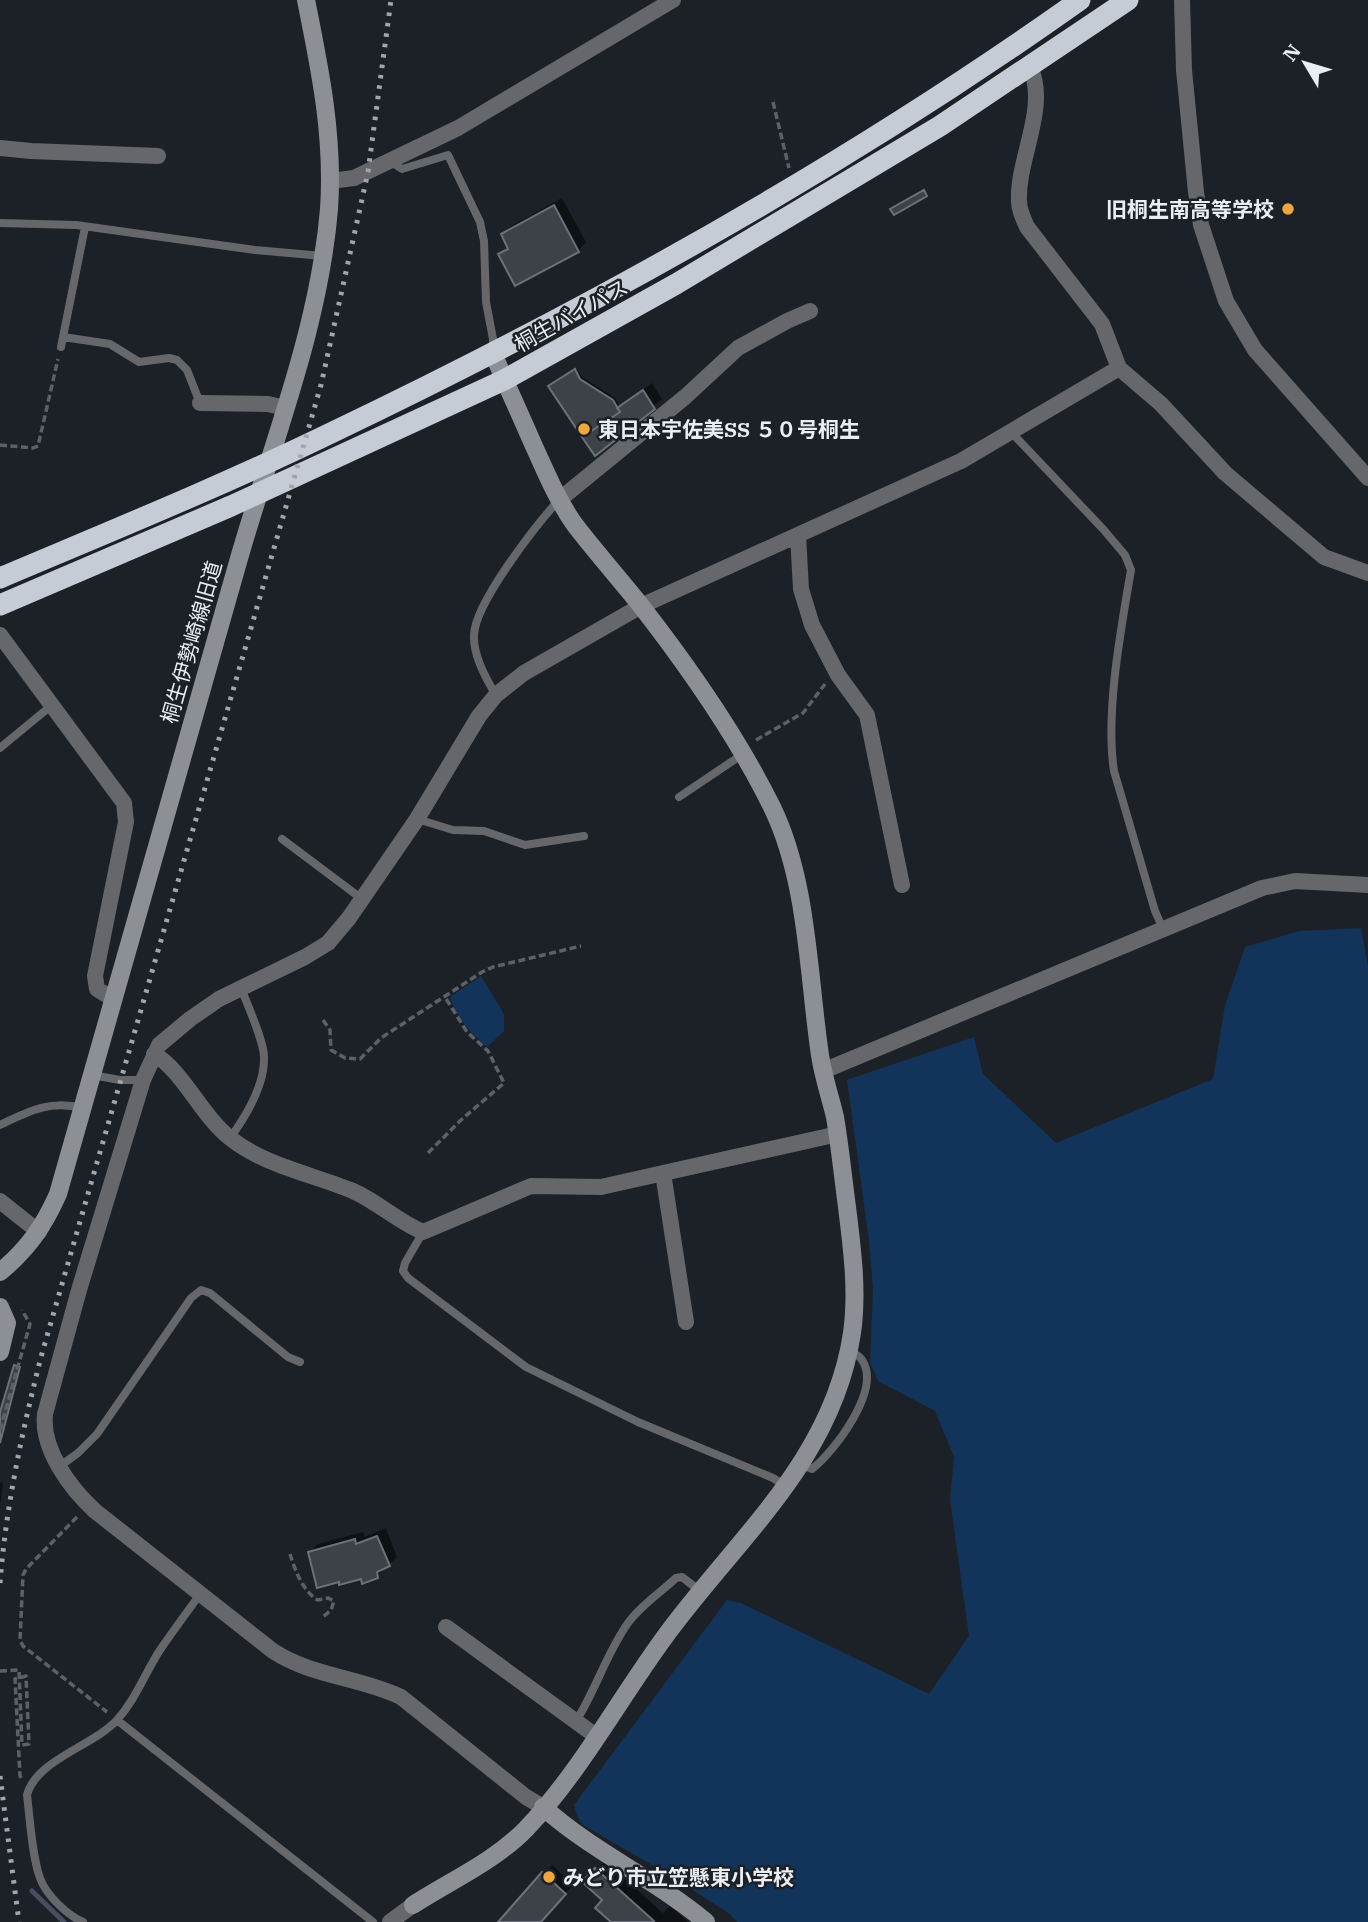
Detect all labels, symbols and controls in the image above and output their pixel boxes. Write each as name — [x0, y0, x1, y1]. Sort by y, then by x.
north arrow — [1270, 28, 1340, 98]
text: N — [1278, 39, 1306, 66]
place label: 旧桐生南高等学校 — [1106, 195, 1274, 223]
marker: 旧桐生南高等学校 — [1280, 201, 1296, 217]
street label: 桐生バイパス — [509, 272, 633, 358]
place label: 東日本宇佐美SS ５０号桐生 — [598, 415, 860, 443]
marker: 東日本宇佐美SS ５０号桐生 — [576, 421, 592, 437]
street label: 桐生伊勢崎線旧道 — [154, 557, 228, 727]
place label: みどり市立笠懸東小学校 — [563, 1863, 794, 1891]
marker: みどり市立笠懸東小学校 — [541, 1869, 557, 1885]

